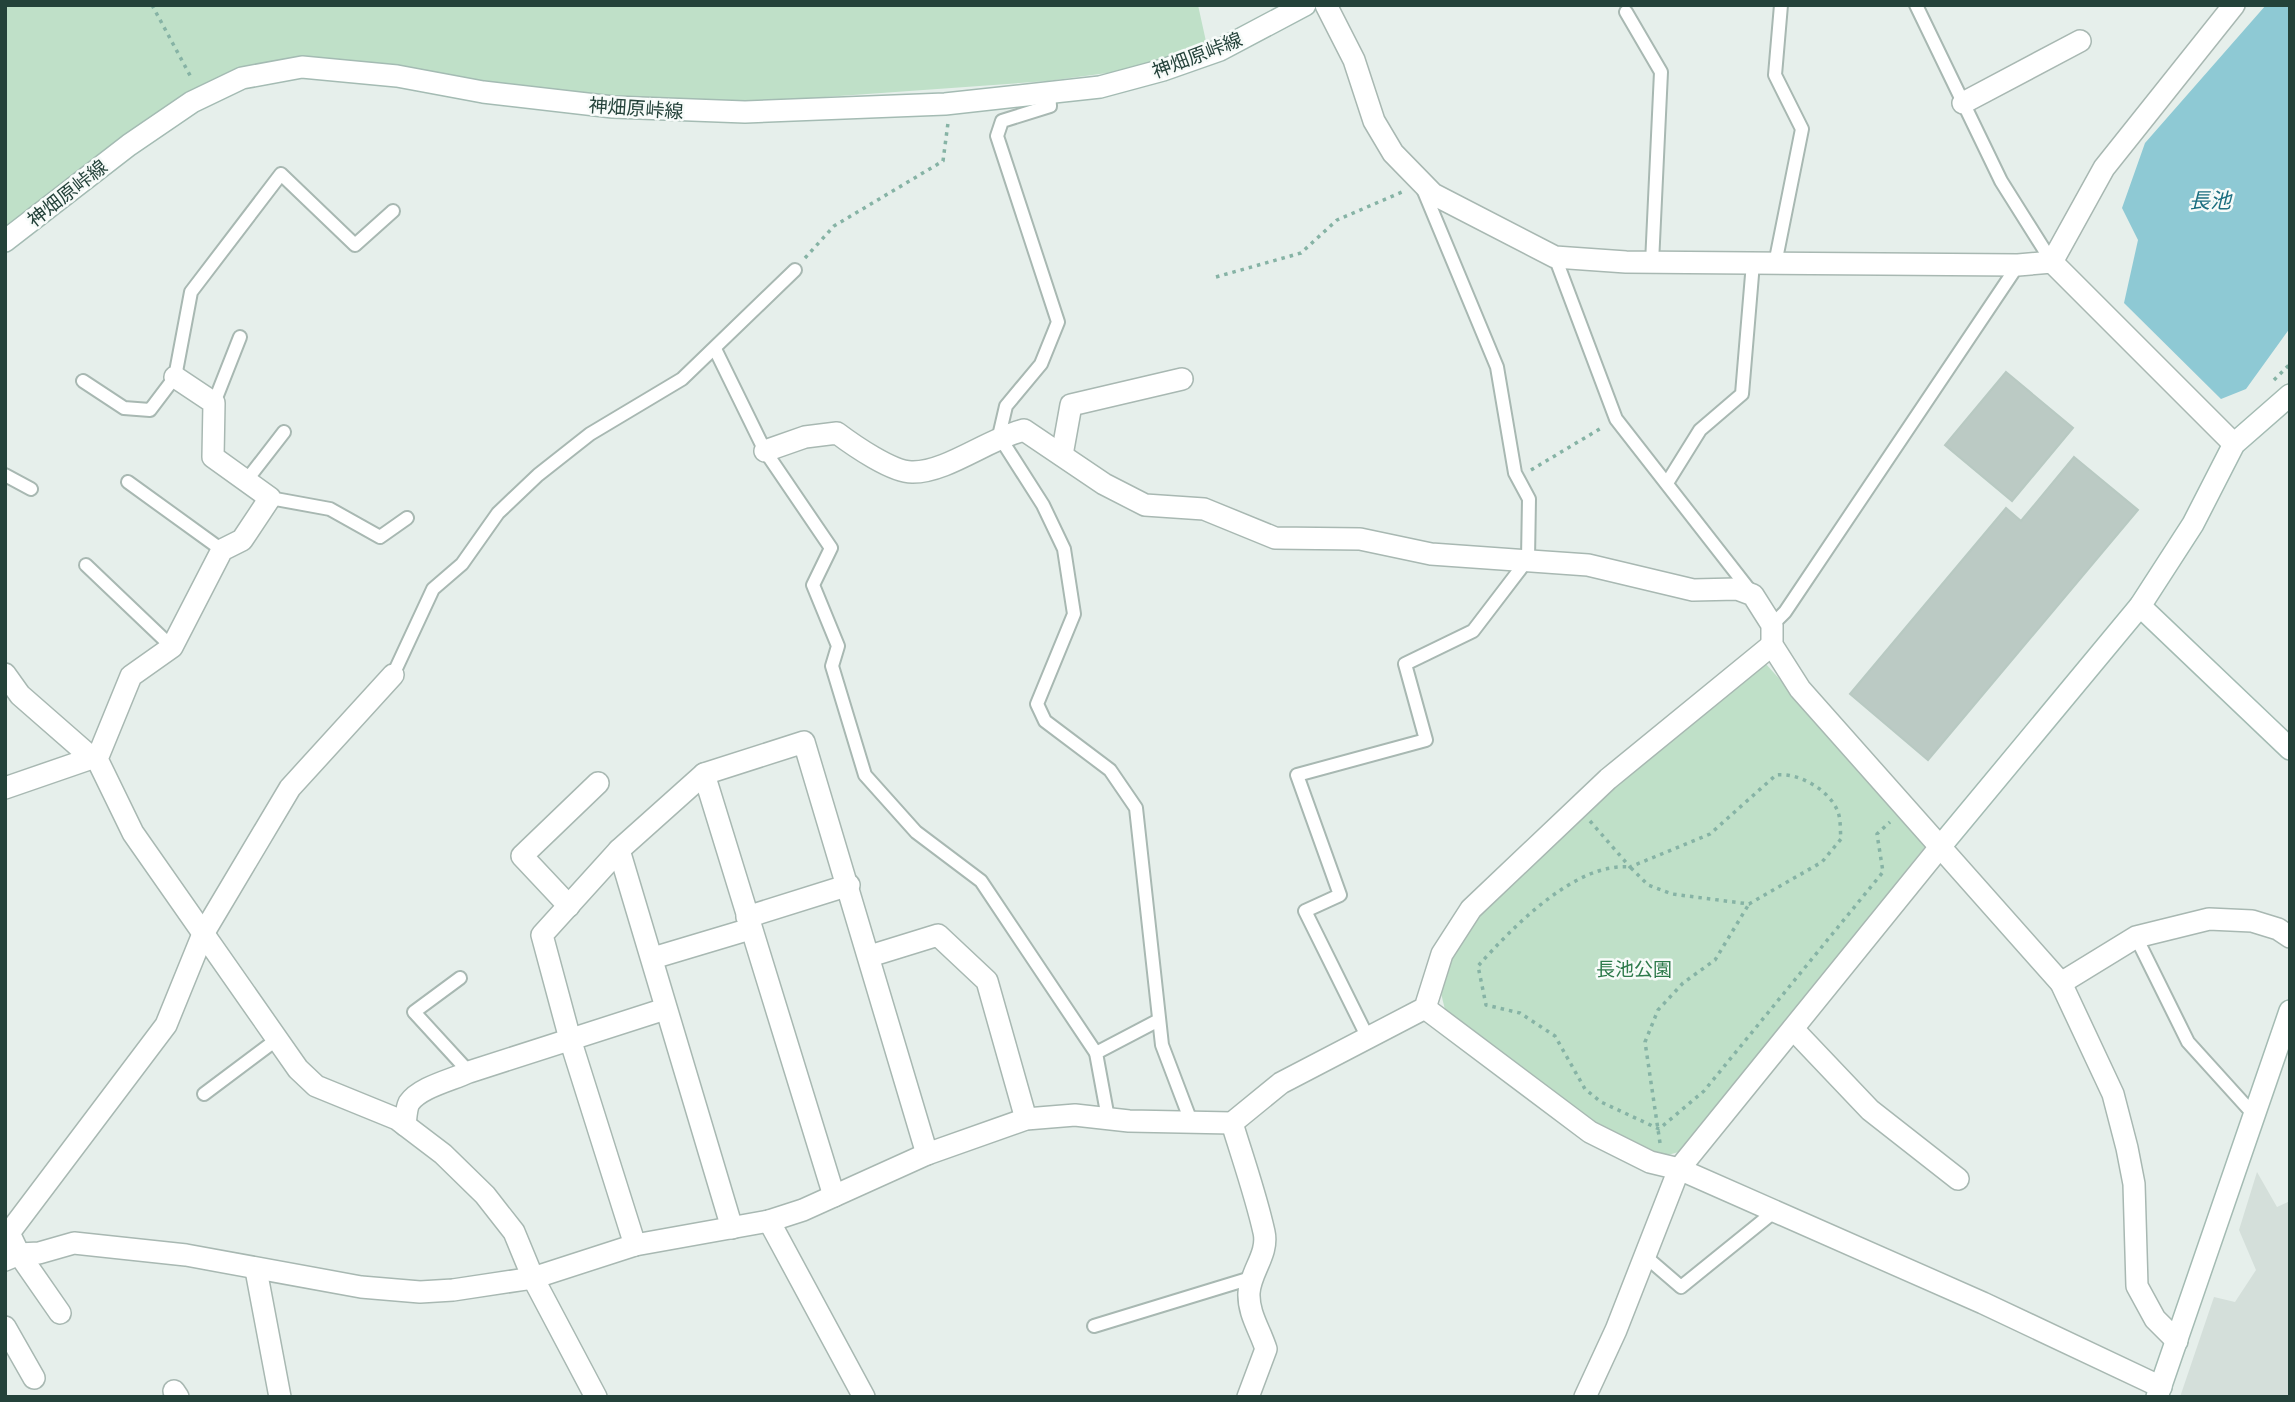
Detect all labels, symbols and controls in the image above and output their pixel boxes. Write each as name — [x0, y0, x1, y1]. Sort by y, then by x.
street label: 神畑原峠線 — [1149, 28, 1245, 82]
street label: 神畑原峠線 — [588, 94, 684, 122]
street label: 神畑原峠線 — [23, 155, 111, 231]
water label: 長池 — [2189, 188, 2233, 212]
park label: 長池公園 — [1596, 958, 1672, 980]

